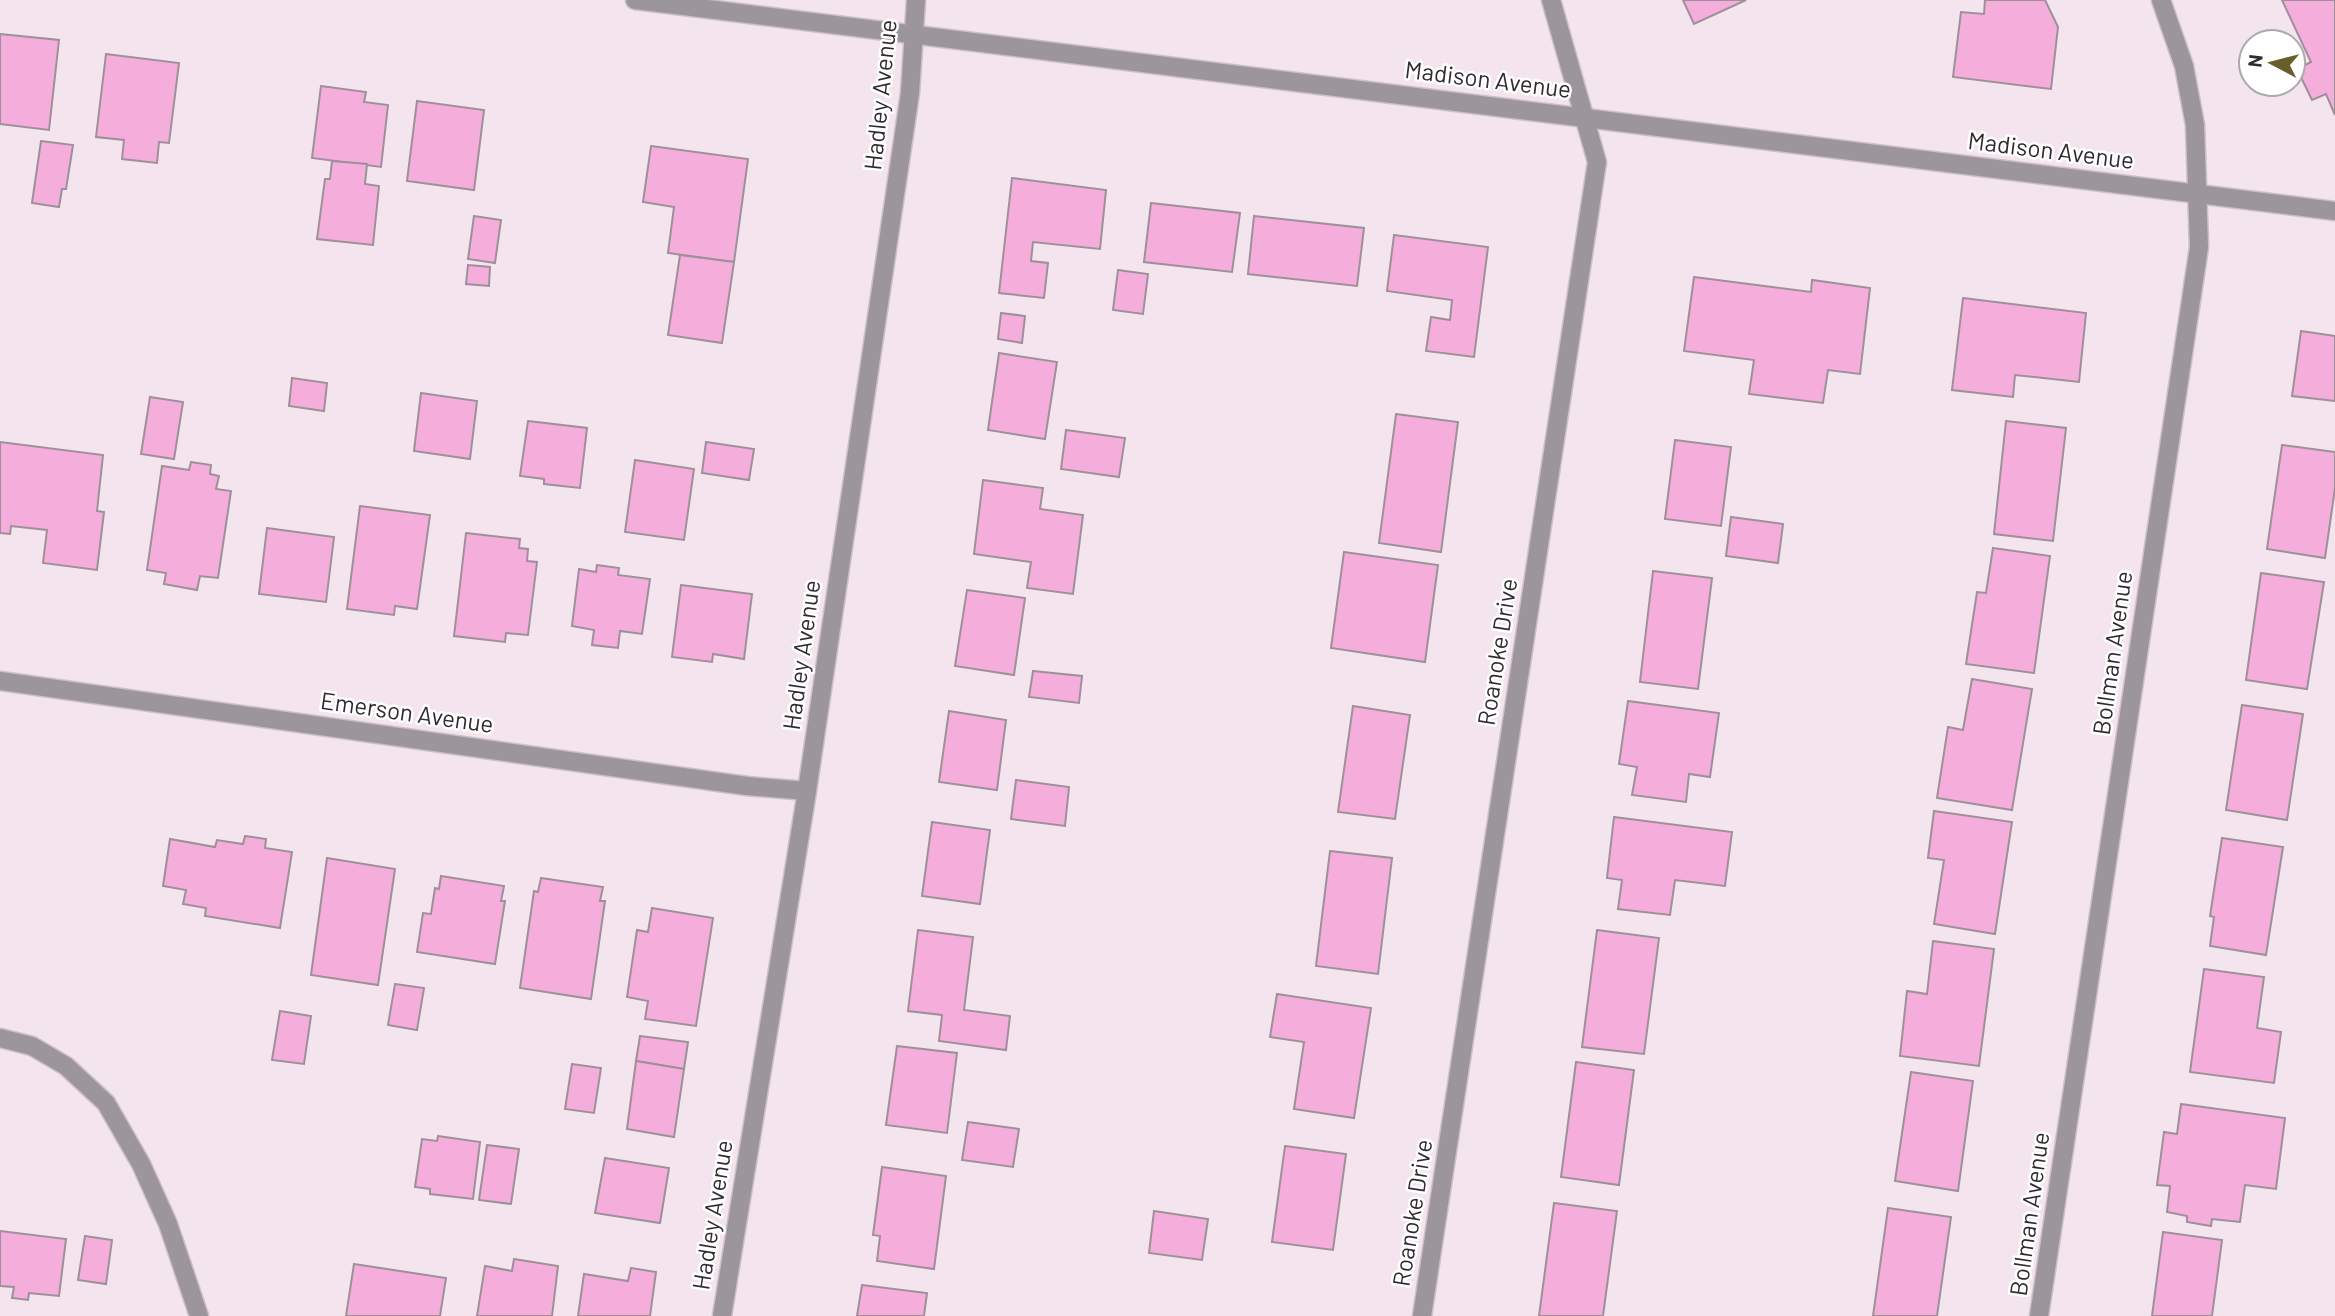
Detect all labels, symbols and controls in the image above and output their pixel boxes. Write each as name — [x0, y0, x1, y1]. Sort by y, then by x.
street label: Hadley Avenue — [857, 18, 902, 172]
north arrow — [2237, 28, 2307, 98]
text: N — [2242, 53, 2267, 69]
street label: Madison Avenue — [1403, 54, 1573, 103]
street label: Madison Avenue — [1966, 125, 2136, 174]
street label: Bollman Avenue — [2086, 569, 2137, 737]
street label: Roanoke Drive — [1471, 576, 1522, 727]
street label: Hadley Avenue — [776, 578, 825, 732]
street label: Emerson Avenue — [319, 685, 496, 738]
street label: Bollman Avenue — [2003, 1130, 2054, 1298]
street label: Roanoke Drive — [1386, 1137, 1437, 1288]
street label: Hadley Avenue — [685, 1138, 738, 1292]

